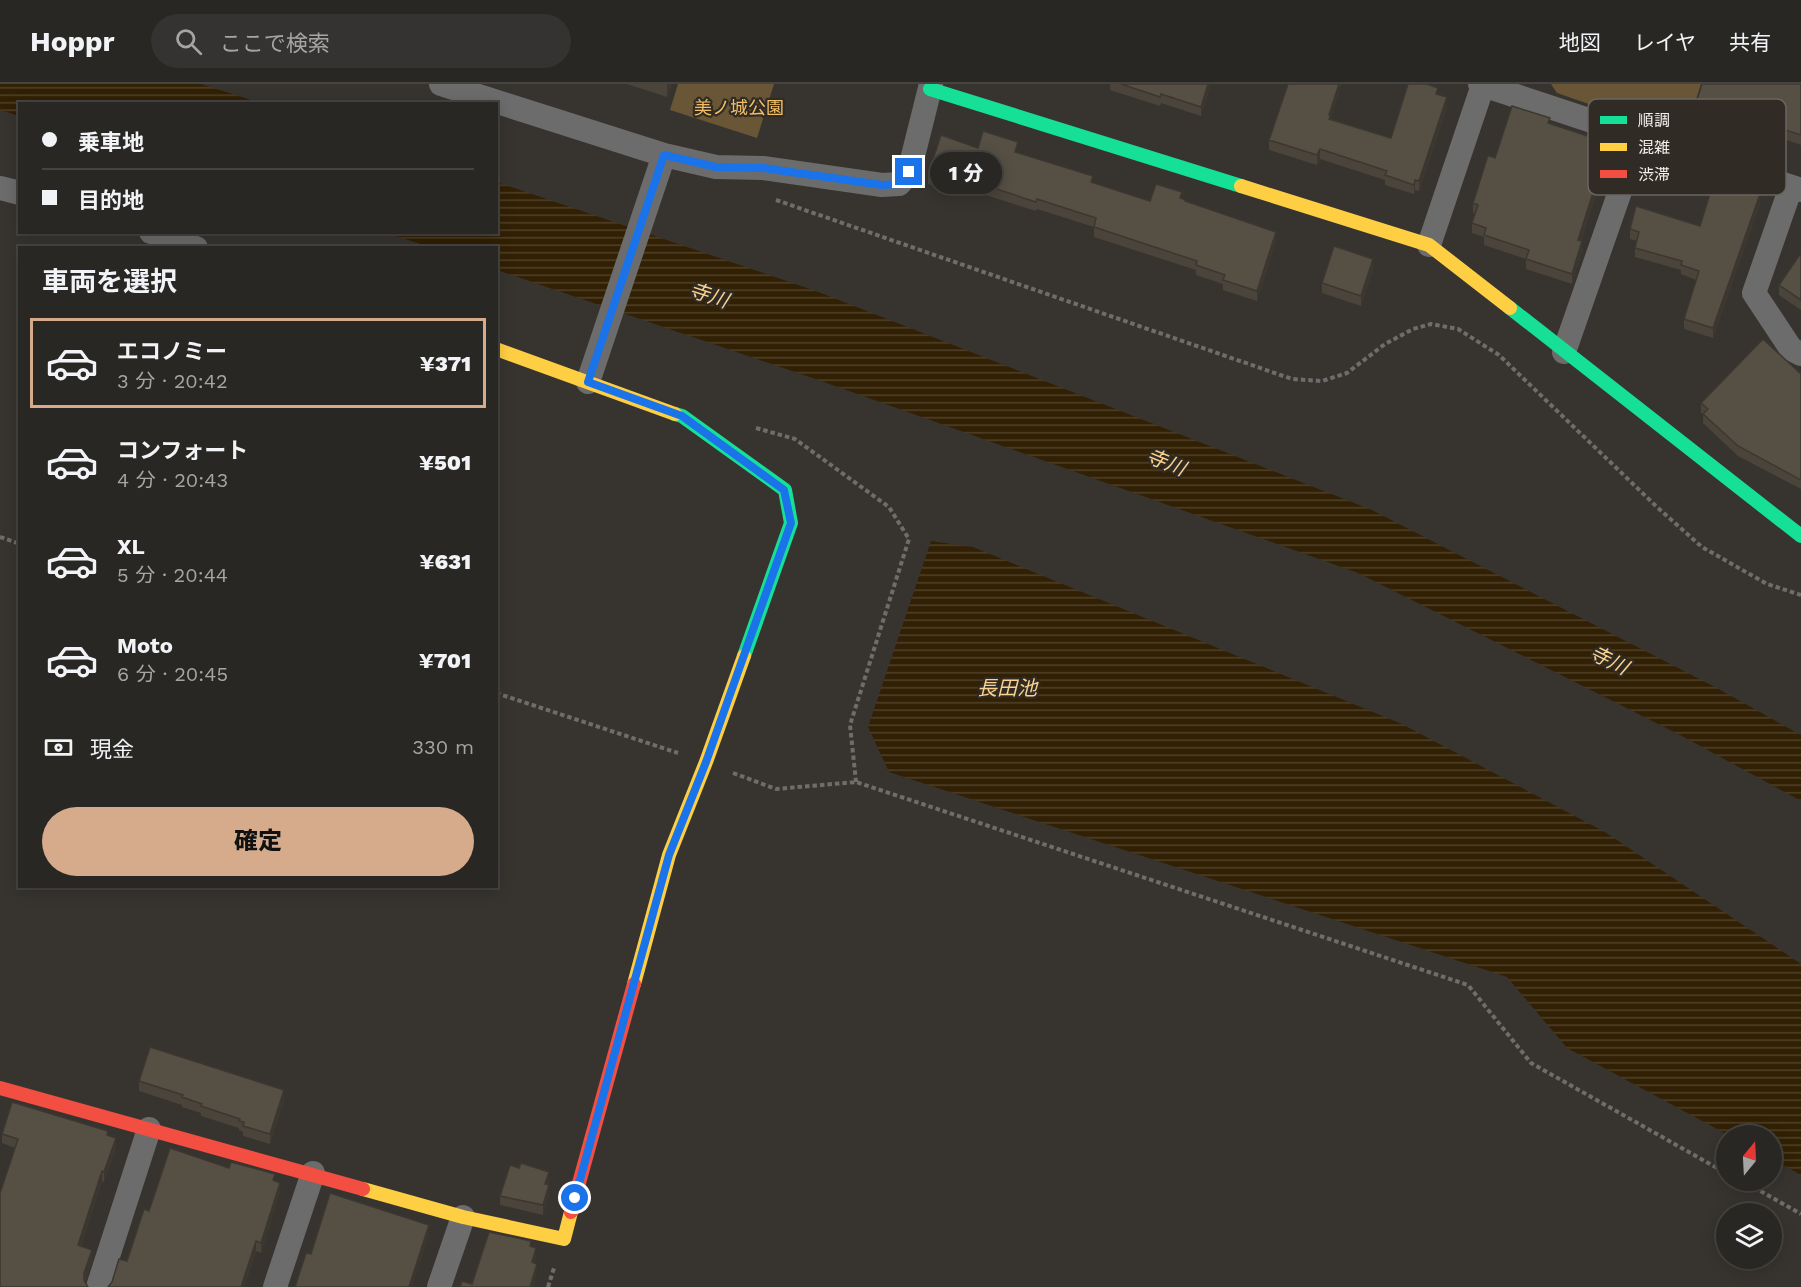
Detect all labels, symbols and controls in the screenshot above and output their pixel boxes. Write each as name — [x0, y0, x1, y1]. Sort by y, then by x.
search box — [151, 14, 571, 68]
text: Hoppr — [30, 25, 115, 58]
icon: search — [172, 25, 205, 58]
text: 地図 — [1559, 30, 1601, 55]
text: レイヤ — [1634, 30, 1696, 55]
text: 共有 — [1729, 30, 1771, 55]
text: ここで検索 — [220, 31, 330, 56]
park label: 美ノ城公園 — [694, 97, 784, 118]
legend — [1588, 99, 1786, 195]
text: 順調 — [1638, 111, 1670, 130]
text: 乗車地 — [78, 130, 144, 155]
text: 混雑 — [1638, 138, 1670, 157]
callout: 1 分 — [930, 151, 1002, 193]
route end — [895, 158, 922, 185]
text: 1 分 — [949, 161, 983, 185]
text: 渋滞 — [1638, 165, 1670, 184]
text: 目的地 — [78, 188, 144, 213]
text: 車両を選択 — [42, 266, 177, 298]
water label: 寺川 — [686, 277, 734, 313]
icon: car — [45, 336, 99, 390]
text: エコノミー — [117, 339, 227, 364]
text: ¥371 — [420, 351, 471, 376]
text: 3 分 · 20:42 — [117, 369, 228, 393]
icon: car — [45, 435, 99, 489]
text: コンフォート — [117, 438, 248, 463]
water label: 寺川 — [1143, 443, 1191, 481]
text: ¥501 — [419, 450, 471, 475]
text: 4 分 · 20:43 — [117, 468, 228, 492]
icon: car — [45, 534, 99, 588]
text: XL — [117, 534, 145, 559]
text: ¥631 — [419, 549, 471, 574]
text: 5 分 · 20:44 — [117, 563, 228, 587]
icon: car — [45, 633, 99, 687]
text: Moto — [117, 633, 173, 658]
water label: 寺川 — [1586, 640, 1634, 680]
text: ¥701 — [419, 648, 471, 673]
text: 6 分 · 20:45 — [117, 662, 228, 686]
water label: 長田池 — [977, 676, 1039, 700]
icon: cash — [42, 731, 75, 764]
text: 330 m — [412, 735, 474, 759]
text: 現金 — [90, 737, 134, 762]
button: 確定 — [42, 807, 474, 876]
north arrow — [1716, 1125, 1782, 1191]
map controls — [1716, 1125, 1782, 1269]
route start — [561, 1184, 588, 1211]
button: layers — [1716, 1203, 1782, 1269]

